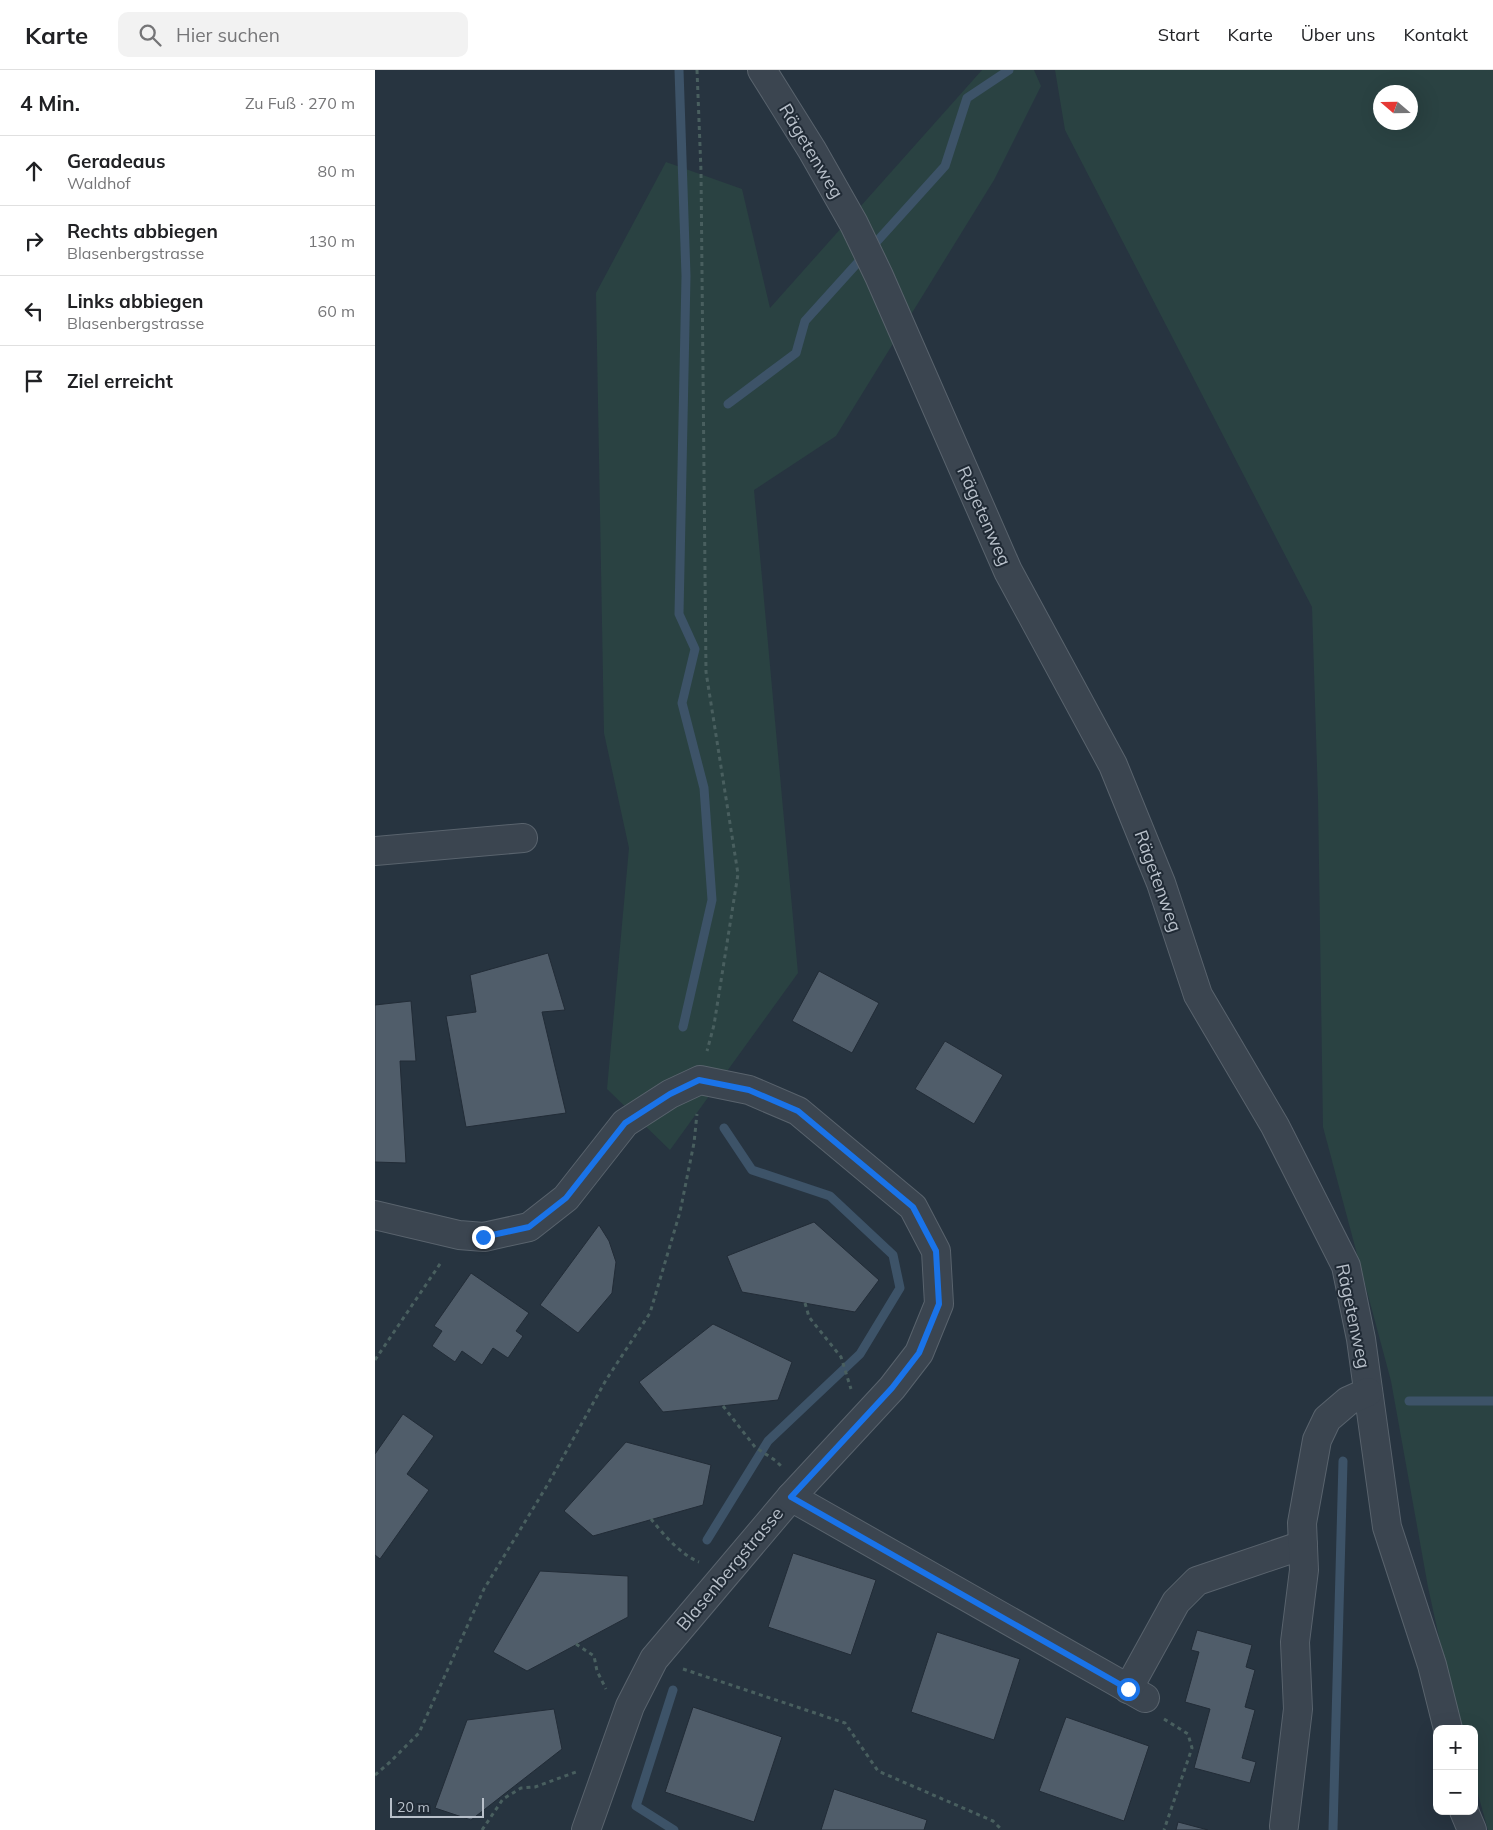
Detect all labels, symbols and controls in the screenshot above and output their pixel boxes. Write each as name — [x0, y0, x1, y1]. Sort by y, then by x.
search box — [118, 12, 468, 57]
text: Karte — [25, 20, 88, 50]
icon: search — [136, 21, 164, 49]
text: Hier suchen — [176, 23, 280, 47]
text: Start — [1158, 23, 1199, 46]
text: Karte — [1227, 23, 1273, 46]
text: Über uns — [1301, 23, 1376, 46]
text: Kontakt — [1404, 23, 1468, 46]
north arrow — [1373, 85, 1418, 130]
text: 4 Min. — [20, 90, 80, 116]
text: Zu Fuß · 270 m — [245, 93, 355, 113]
street label: Rägetenweg — [774, 99, 849, 202]
text: Geradeaus — [67, 149, 165, 173]
icon: ahead — [20, 157, 48, 185]
text: 80 m — [318, 161, 355, 181]
text: Waldhof — [67, 173, 131, 193]
text: Rechts abbiegen — [67, 219, 218, 243]
icon: right — [20, 227, 48, 255]
text: 130 m — [308, 231, 355, 251]
text: Blasenbergstrasse — [67, 243, 204, 263]
text: Links abbiegen — [67, 289, 204, 313]
icon: left — [20, 297, 48, 325]
text: 60 m — [318, 301, 355, 321]
text: Blasenbergstrasse — [67, 313, 204, 333]
icon: arrive — [20, 367, 48, 395]
text: Ziel erreicht — [67, 369, 173, 393]
street label: Rägetenweg — [952, 462, 1017, 569]
street label: Rägetenweg — [1129, 827, 1187, 935]
route end — [472, 1226, 495, 1249]
street label: Rägetenweg — [1331, 1261, 1376, 1370]
street label: Blasenbergstrasse — [671, 1502, 788, 1635]
route start — [1117, 1678, 1140, 1701]
map controls — [1433, 1725, 1478, 1815]
button: + — [1433, 1725, 1478, 1770]
button: − — [1433, 1770, 1478, 1815]
scale bar — [390, 1795, 484, 1818]
text: 20 m — [397, 1798, 430, 1816]

